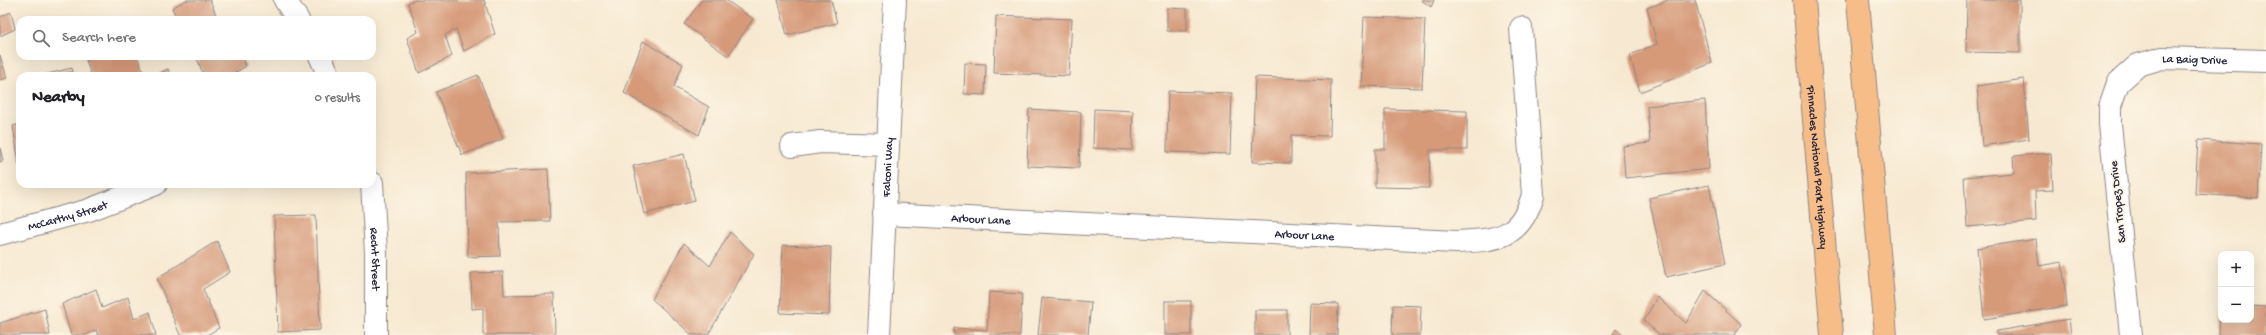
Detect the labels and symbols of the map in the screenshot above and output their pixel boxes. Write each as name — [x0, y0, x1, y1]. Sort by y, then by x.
street label: La Baig Drive — [2162, 53, 2228, 69]
street label: Pinnacles National Park Highway — [1802, 84, 1830, 250]
street label: Falconi Way — [881, 137, 897, 198]
street label: San Tropez Drive — [2108, 159, 2130, 243]
street label: McCarthy Street — [27, 198, 111, 235]
street label: Arbour Lane — [951, 212, 1012, 229]
street label: Recht Street — [366, 227, 381, 291]
street label: Arbour Lane — [1274, 228, 1335, 245]

